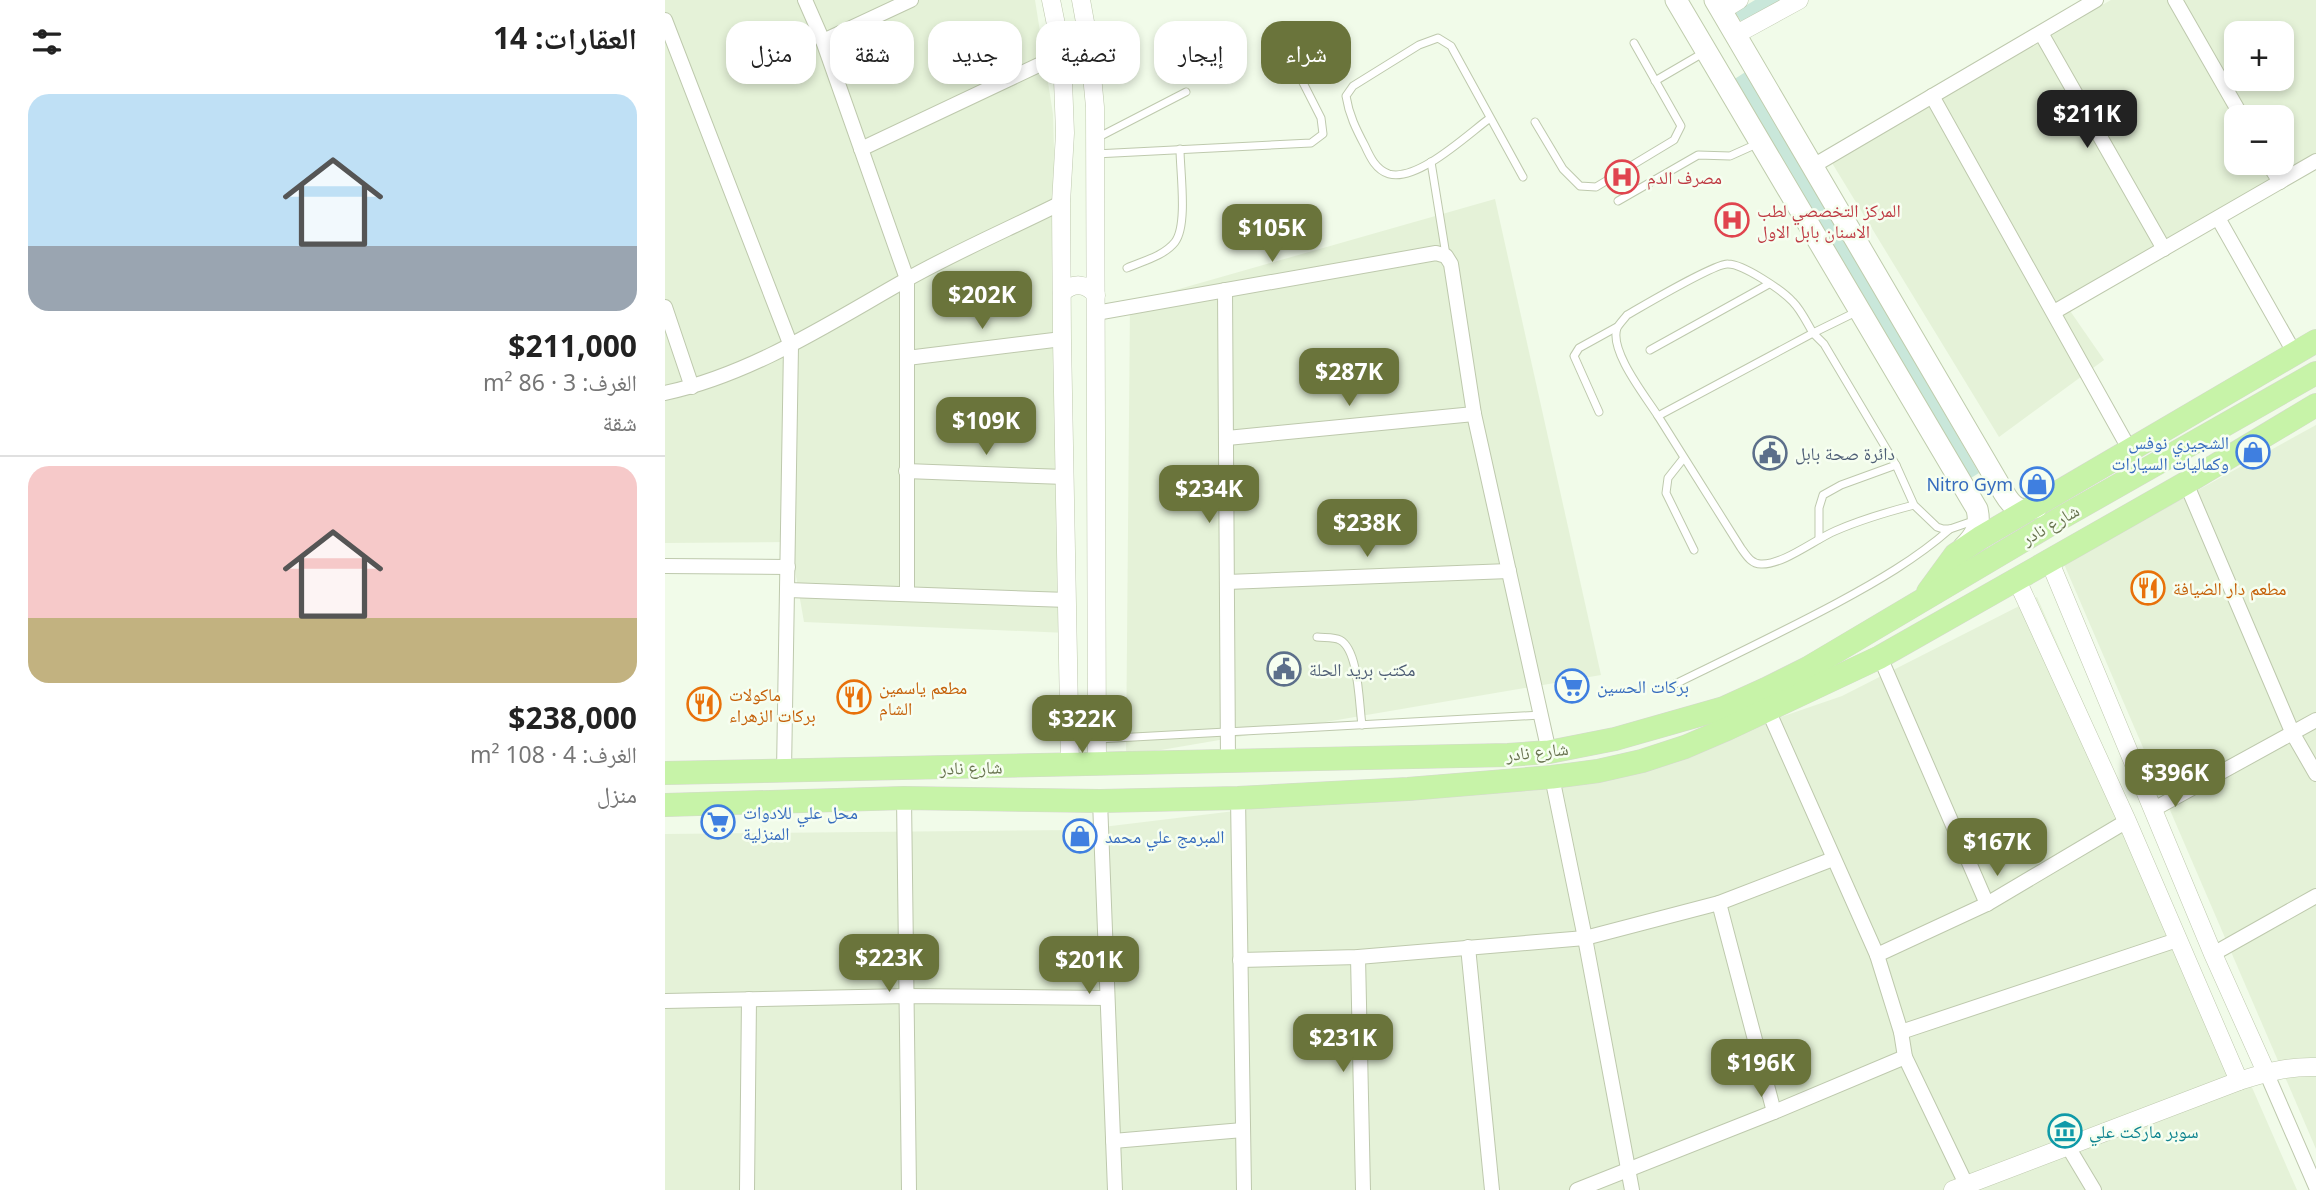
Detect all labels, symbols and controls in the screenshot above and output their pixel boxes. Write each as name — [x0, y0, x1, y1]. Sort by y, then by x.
text: العقارات: 14 — [493, 17, 637, 58]
chip: منزل — [726, 21, 816, 84]
chip: شقة — [830, 21, 914, 84]
chip: جديد — [928, 21, 1022, 84]
chip: تصفية — [1036, 21, 1140, 84]
chip: إيجار — [1154, 21, 1247, 84]
chip: شراء — [1261, 21, 1351, 84]
map controls — [2224, 21, 2294, 175]
button: + — [2224, 21, 2294, 91]
icon: filters — [28, 23, 66, 61]
pin: $211K — [2038, 90, 2136, 150]
text: $211K — [2053, 97, 2121, 129]
button: − — [2224, 105, 2294, 175]
icon: home — [270, 139, 396, 265]
hospital icon: مصرف الدم — [1603, 158, 1641, 196]
place label: مصرف الدم — [1647, 165, 1722, 190]
place label: المركز التخصصي لطب الاسنان بابل الاول — [1757, 198, 1901, 243]
hospital icon: المركز التخصصي لطب الاسنان بابل الاول — [1713, 201, 1751, 239]
pin: $105K — [1223, 204, 1321, 264]
text: $105K — [1238, 211, 1306, 243]
pin: $202K — [933, 272, 1031, 331]
text: $202K — [948, 278, 1016, 310]
text: $211,000 — [508, 325, 637, 366]
pin: $287K — [1300, 348, 1398, 408]
text: $287K — [1315, 355, 1383, 387]
text: الغرف: 3 · 86 m² — [483, 366, 637, 398]
pin: $109K — [937, 398, 1035, 457]
text: $109K — [952, 404, 1020, 436]
text: شقة — [603, 406, 637, 438]
place label: الشجيري نوفس وكماليات السيارات — [2111, 430, 2229, 475]
shop icon: الشجيري نوفس وكماليات السيارات — [2234, 433, 2272, 471]
public building icon: دائرة صحة بابل — [1751, 434, 1789, 472]
place label: دائرة صحة بابل — [1795, 441, 1895, 465]
shop icon: Nitro Gym — [2018, 465, 2056, 503]
pin: $234K — [1160, 466, 1258, 525]
text: $234K — [1175, 472, 1243, 504]
place label: Nitro Gym — [1926, 472, 2013, 496]
street label: شارع نادر — [2016, 498, 2083, 551]
pin: $238K — [1318, 500, 1416, 559]
text: $238K — [1333, 506, 1401, 538]
icon: home — [270, 511, 396, 637]
restaurant icon: مطعم دار الضيافة — [2129, 569, 2167, 607]
place label: مطعم دار الضيافة — [2173, 576, 2286, 601]
public building icon: مكتب بريد الحلة — [1265, 650, 1303, 688]
place label: مكتب بريد الحلة — [1309, 657, 1416, 681]
supermarket icon: بركات الحسين — [1553, 667, 1591, 705]
place label: بركات الحسين — [1597, 674, 1689, 698]
place label: مطعم ياسمين الشام — [879, 675, 967, 721]
restaurant icon: مطعم ياسمين الشام — [835, 678, 873, 716]
place label: ماكولات بركات الزهراء — [729, 682, 816, 727]
restaurant icon: ماكولات بركات الزهراء — [685, 685, 723, 723]
pin: $322K — [1033, 696, 1131, 755]
text: $238,000 — [508, 697, 637, 738]
text: $322K — [1048, 702, 1116, 734]
street label: شارع نادر — [1504, 736, 1569, 766]
text: الغرف: 4 · 108 m² — [470, 738, 637, 770]
pin: $396K — [2126, 750, 2224, 809]
street label: شارع نادر — [938, 754, 1003, 780]
text: $396K — [2141, 756, 2209, 788]
text: منزل — [597, 778, 637, 810]
place label: محل علي للادوات المنزلية — [743, 800, 858, 845]
supermarket icon: محل علي للادوات المنزلية — [699, 803, 737, 841]
shop icon: المبرمج علي محمد — [1061, 817, 1099, 855]
pin: $167K — [1948, 818, 2046, 878]
place label: المبرمج علي محمد — [1105, 824, 1225, 852]
text: $167K — [1963, 825, 2031, 857]
pin: $223K — [840, 934, 938, 994]
pin: $201K — [1040, 936, 1138, 996]
text: $223K — [855, 941, 923, 973]
text: $201K — [1055, 943, 1123, 975]
pin: $231K — [1294, 1014, 1392, 1074]
text: $231K — [1309, 1021, 1377, 1053]
pin: $196K — [1712, 1040, 1810, 1099]
text: $196K — [1727, 1046, 1795, 1078]
museum icon: سوبر ماركت علي — [2046, 1112, 2084, 1150]
place label: سوبر ماركت علي — [2089, 1119, 2199, 1147]

